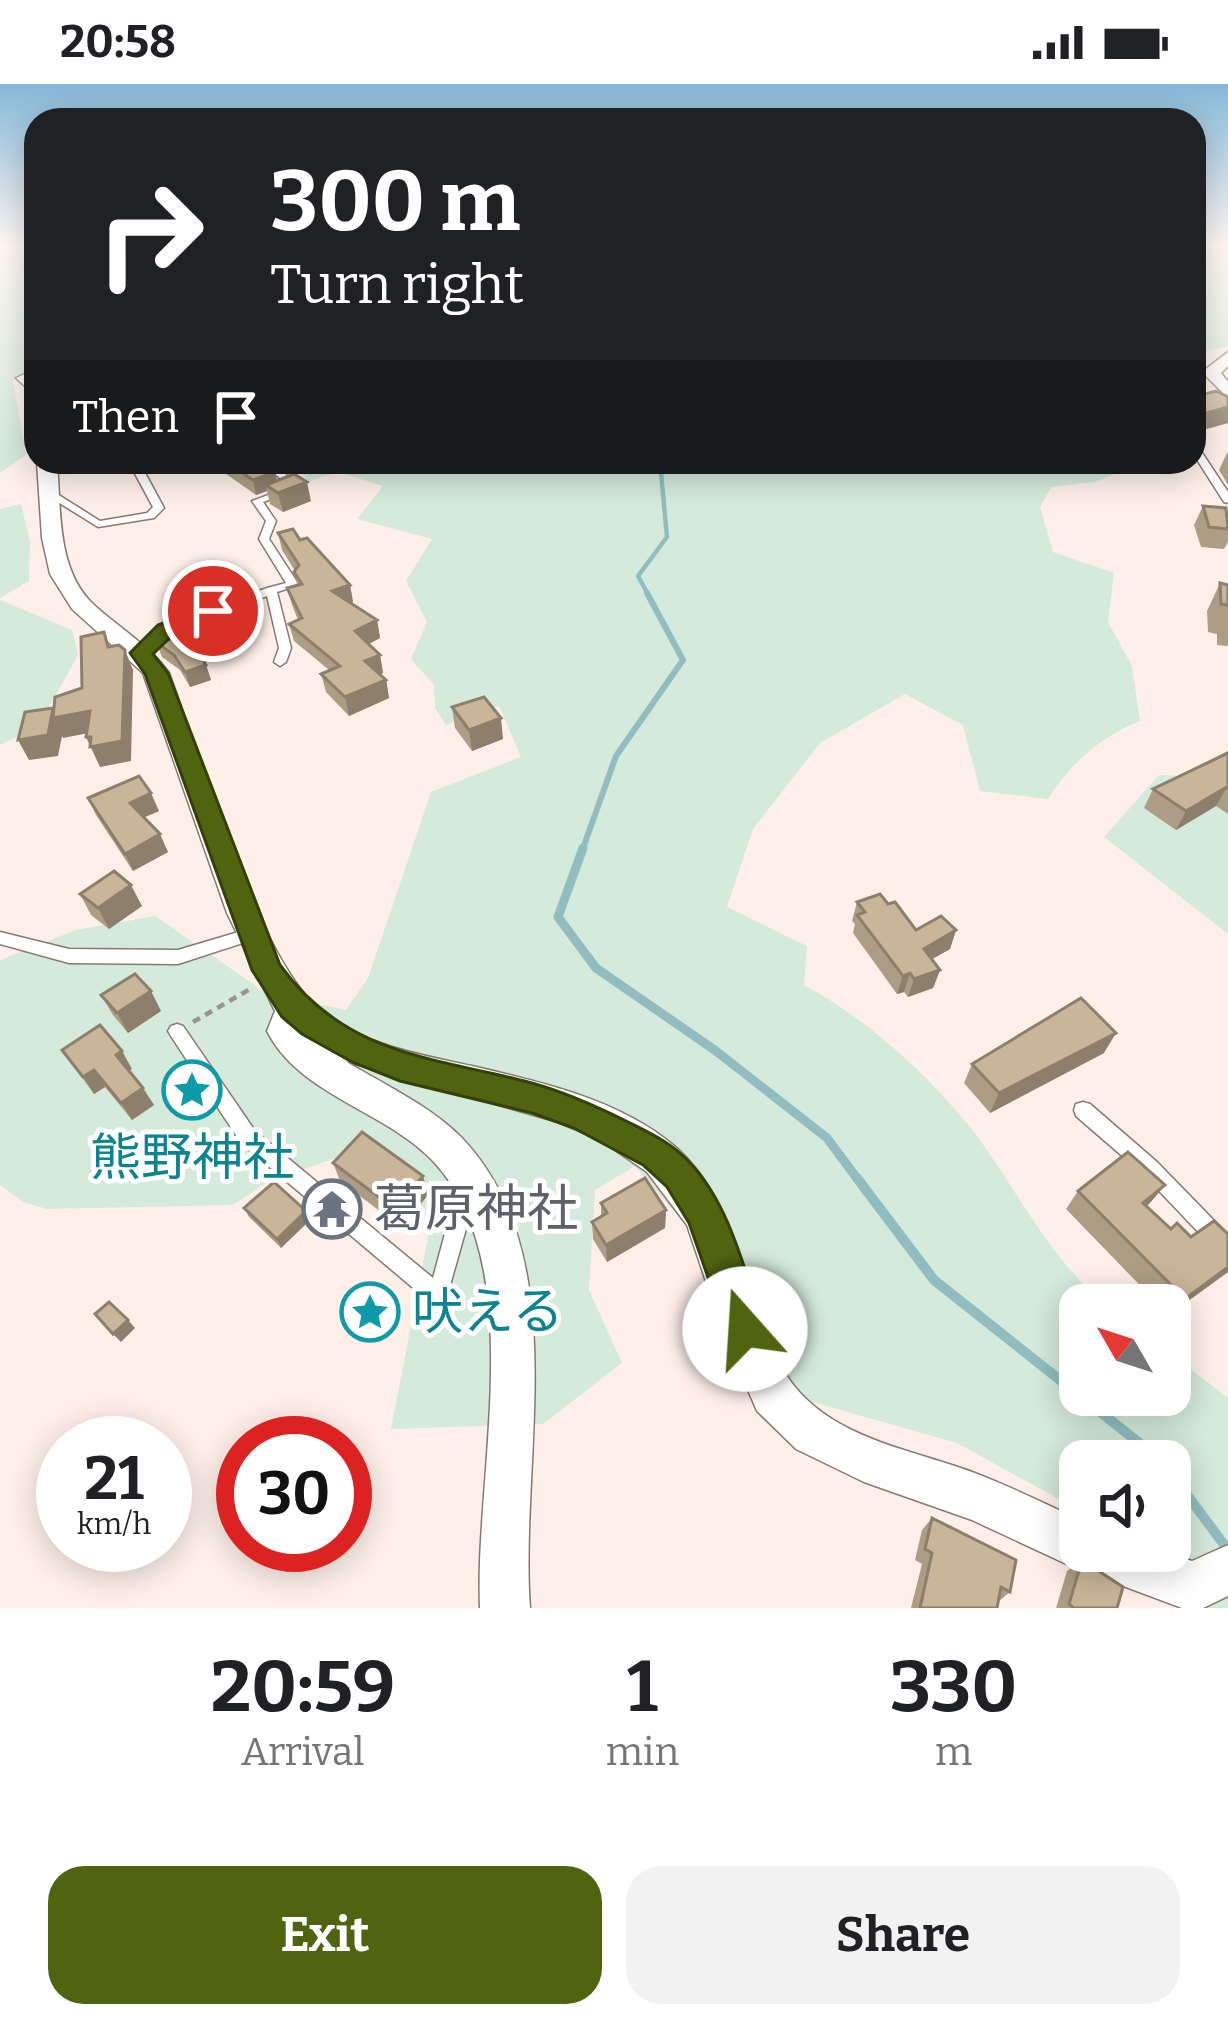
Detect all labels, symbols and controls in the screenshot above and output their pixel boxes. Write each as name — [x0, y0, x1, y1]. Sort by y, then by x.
text: 20:58 — [60, 15, 176, 69]
text: 300 m — [270, 151, 520, 252]
icon: right — [72, 156, 228, 312]
text: Turn right — [270, 253, 524, 317]
icon: arrive — [203, 384, 269, 450]
text: Then — [72, 390, 179, 444]
pin — [162, 560, 264, 662]
icon: arrive — [180, 578, 246, 644]
place icon: 熊野神社 — [161, 1059, 223, 1121]
place label: 熊野神社 — [90, 1127, 294, 1189]
temple icon: 葛原神社 — [301, 1178, 363, 1240]
place label: 葛原神社 — [374, 1178, 578, 1240]
position arrow — [682, 1266, 808, 1392]
place icon: 吠える — [339, 1281, 401, 1343]
place label: 吠える — [412, 1281, 563, 1343]
north arrow — [1059, 1284, 1191, 1416]
map controls — [1059, 1284, 1191, 1572]
speed limit sign: 30 — [216, 1416, 372, 1572]
button: sound — [1059, 1440, 1191, 1572]
text: 21 — [84, 1443, 144, 1515]
text: km/h — [77, 1506, 151, 1542]
text: 20:59 — [211, 1644, 395, 1730]
text: 1 — [627, 1644, 658, 1730]
text: 330 — [890, 1644, 1017, 1730]
text: Arrival — [241, 1729, 365, 1775]
text: min — [606, 1729, 679, 1775]
text: m — [935, 1729, 972, 1775]
button: Exit — [48, 1866, 602, 2004]
button: Share — [626, 1866, 1180, 2004]

